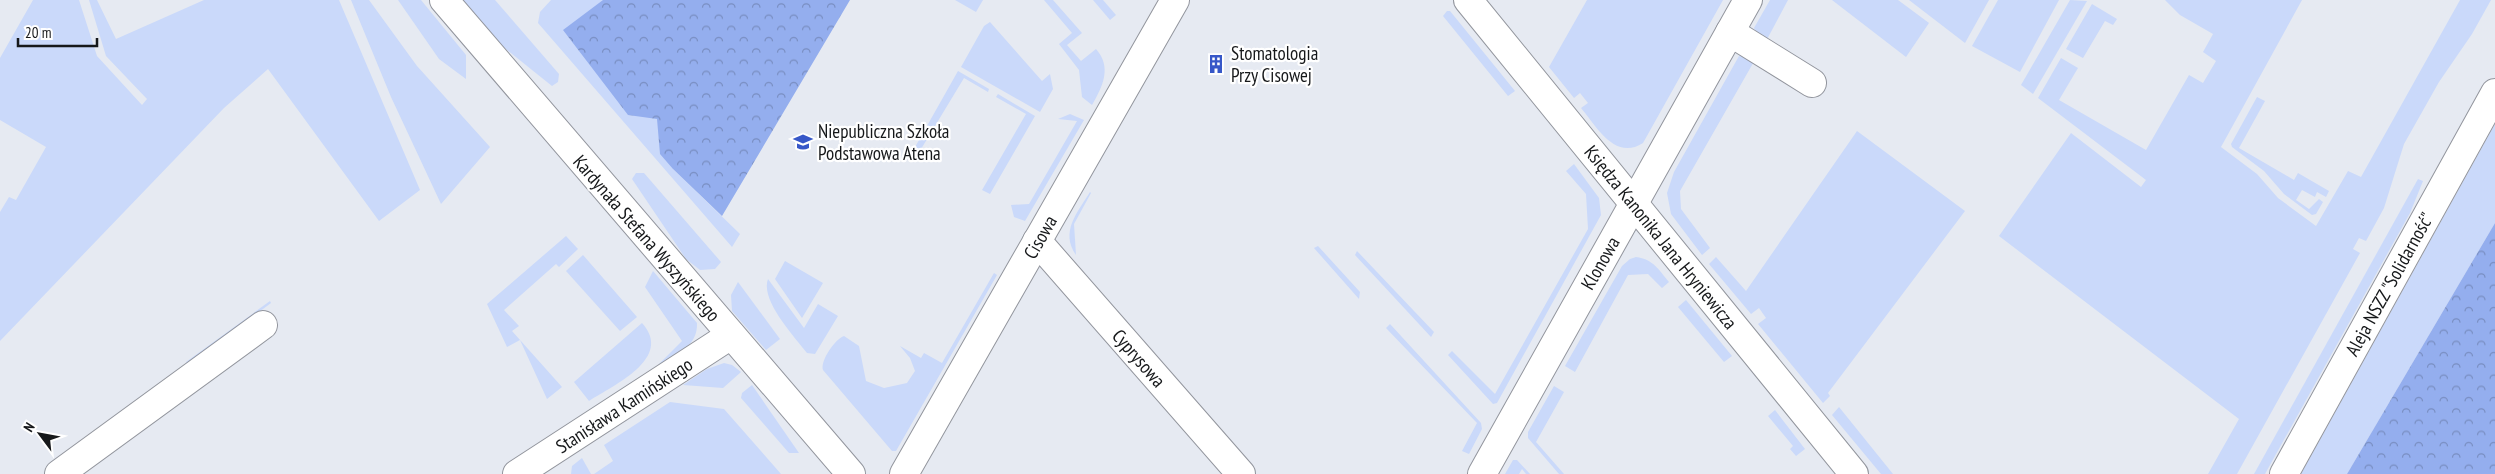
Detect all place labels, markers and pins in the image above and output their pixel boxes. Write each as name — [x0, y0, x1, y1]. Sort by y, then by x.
place label: Stomatologia Przy Cisowej — [1231, 41, 1318, 87]
building icon: Stomatologia Przy Cisowej — [1205, 53, 1227, 75]
place label: Niepubliczna Szkoła Podstawowa Atena — [818, 119, 949, 165]
school or university icon: Niepubliczna Szkoła Podstawowa Atena — [792, 131, 814, 153]

